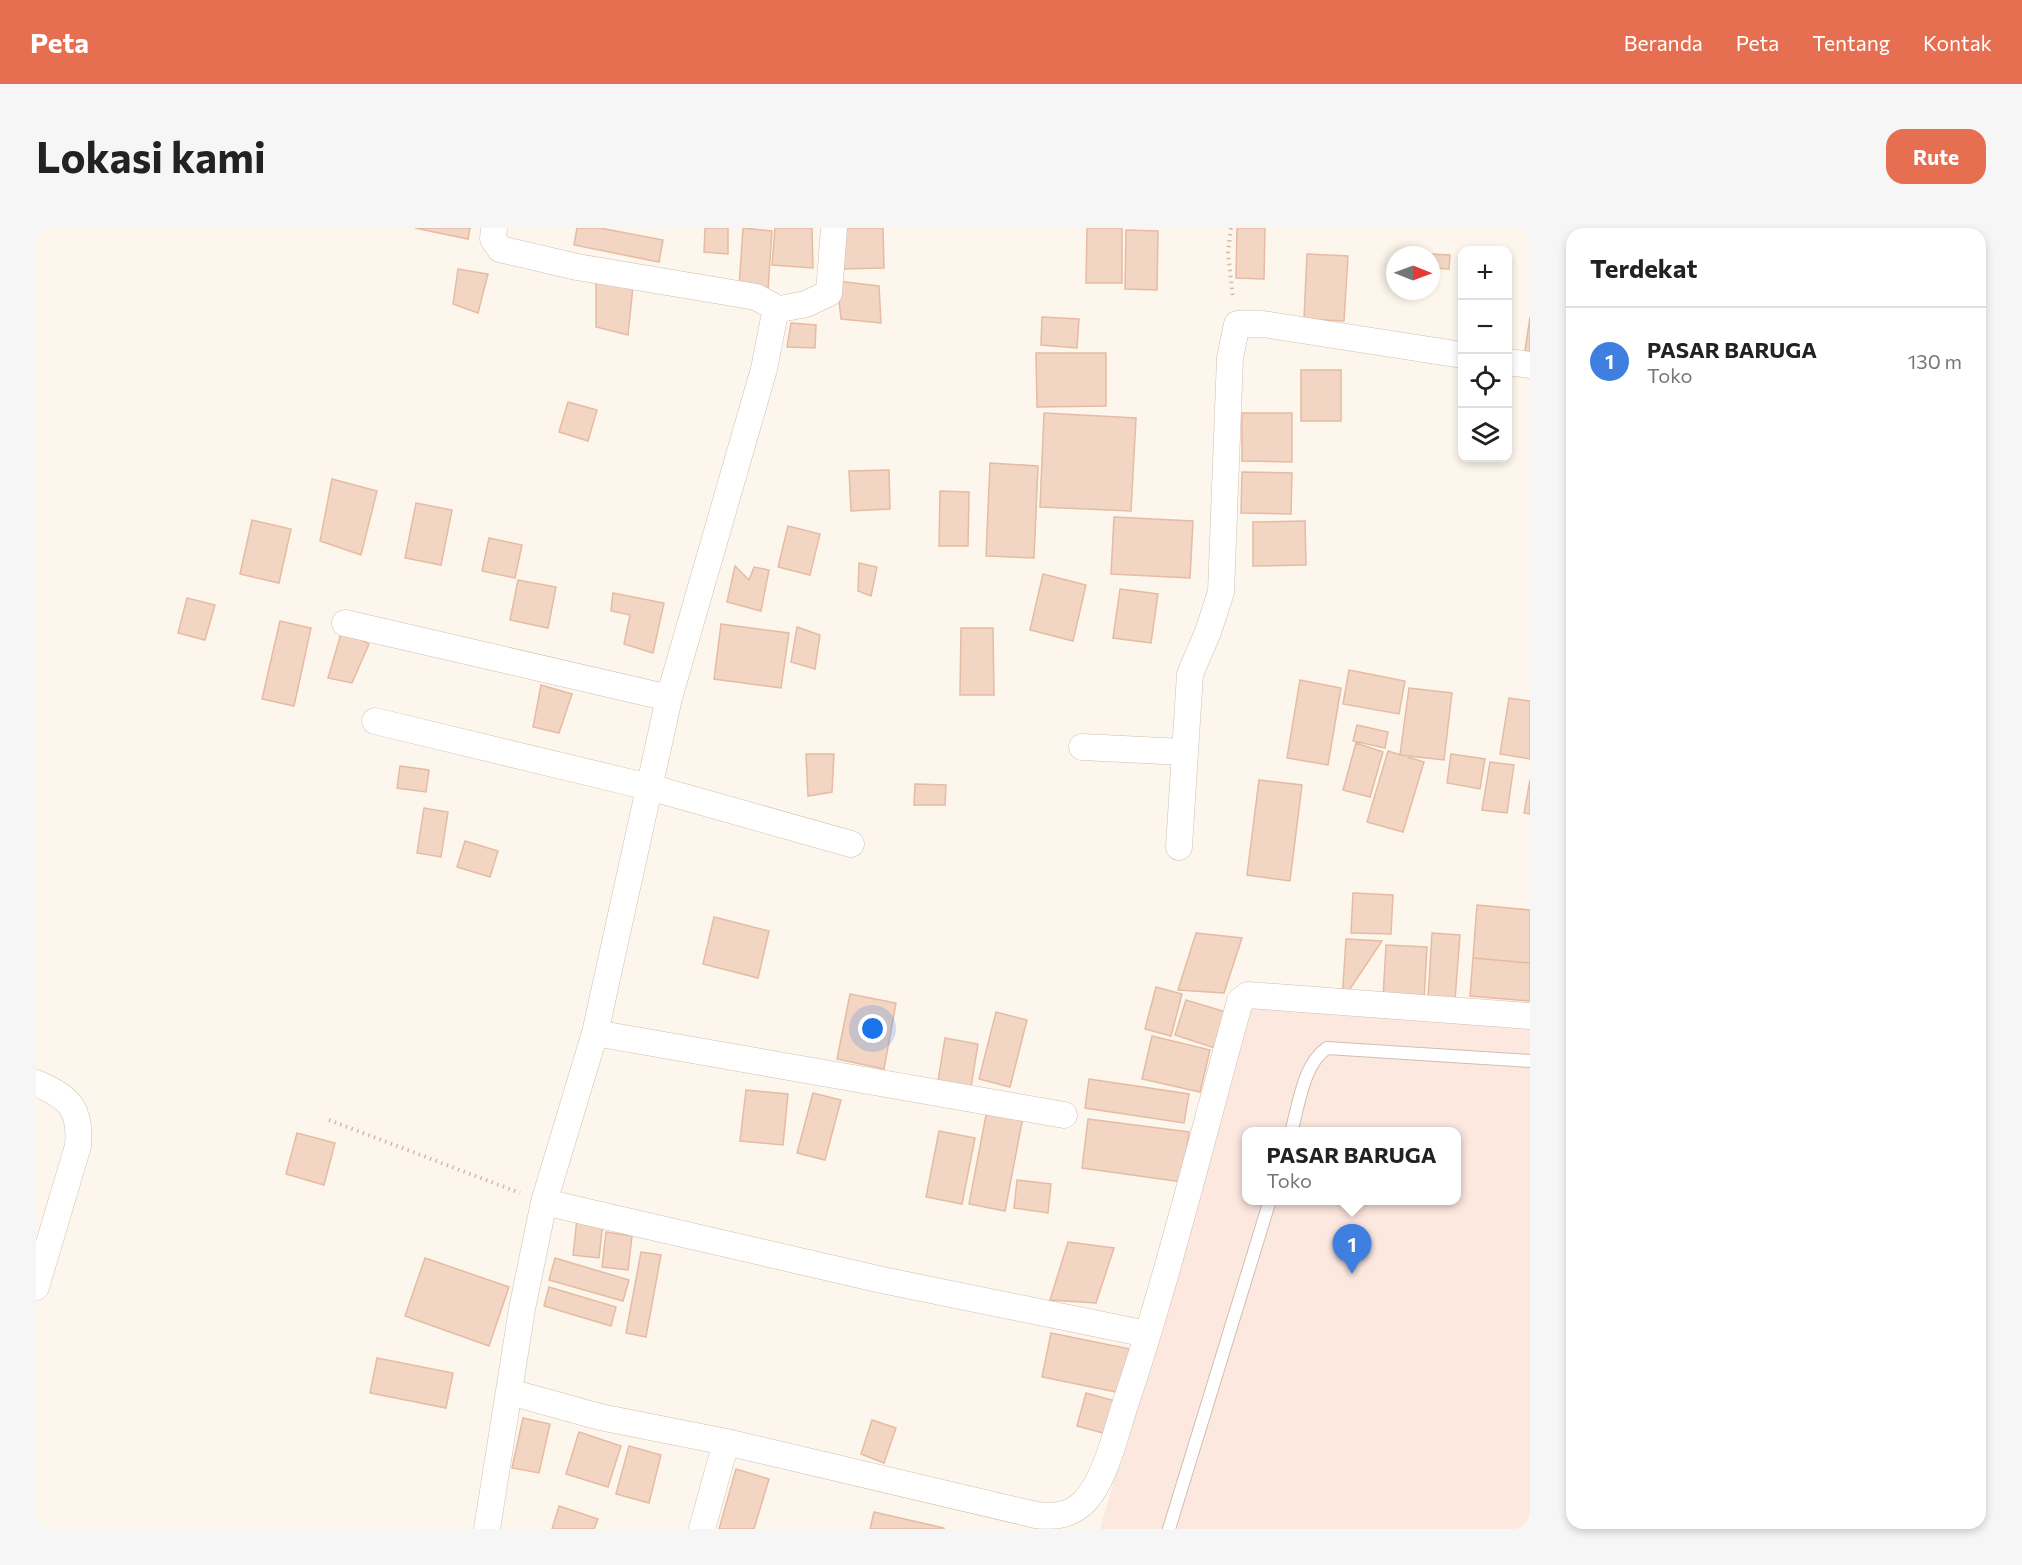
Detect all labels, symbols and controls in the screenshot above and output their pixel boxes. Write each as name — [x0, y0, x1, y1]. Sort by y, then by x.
text: Peta — [30, 25, 89, 59]
text: Beranda — [1624, 30, 1703, 55]
text: Peta — [1736, 30, 1779, 55]
text: Tentang — [1812, 30, 1890, 55]
text: Kontak — [1923, 30, 1992, 55]
button: Rute — [1886, 129, 1986, 184]
text: Lokasi kami — [36, 130, 266, 182]
north arrow — [1386, 246, 1440, 300]
map controls — [1458, 246, 1512, 462]
button: + — [1458, 246, 1512, 300]
text: Terdekat — [1590, 252, 1697, 283]
button: − — [1458, 300, 1512, 354]
text: PASAR BARUGA — [1647, 336, 1817, 363]
text: 1 — [1605, 349, 1614, 373]
text: 130 m — [1908, 349, 1962, 373]
button: locate — [1458, 354, 1512, 408]
text: Toko — [1647, 363, 1693, 387]
button: layers — [1458, 408, 1512, 462]
your location — [858, 1014, 887, 1043]
popup — [1242, 1127, 1461, 1205]
text: PASAR BARUGA — [1266, 1141, 1437, 1168]
text: Toko — [1266, 1168, 1312, 1192]
pin: 1 — [1332, 1224, 1372, 1274]

